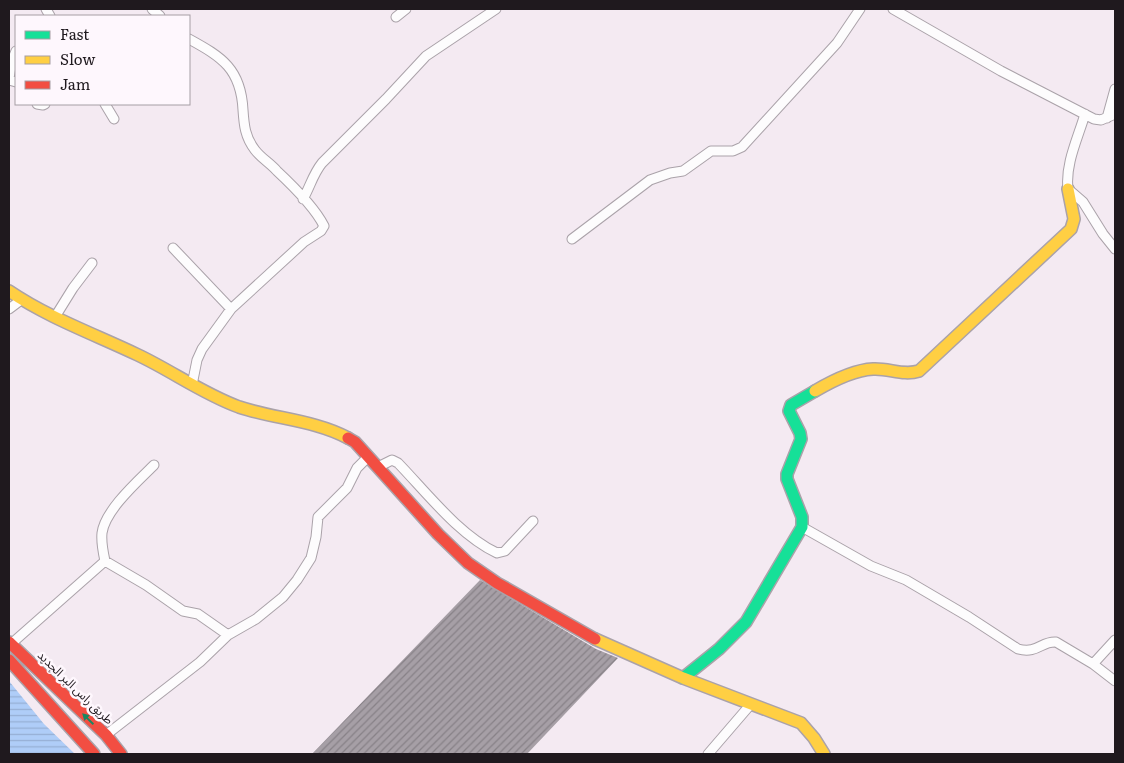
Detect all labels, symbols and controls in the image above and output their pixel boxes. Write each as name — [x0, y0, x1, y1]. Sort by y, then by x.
legend — [15, 15, 190, 105]
text: Fast — [60, 22, 89, 45]
text: Slow — [60, 47, 95, 70]
text: Jam — [60, 72, 91, 95]
street label: طريق راس البر الجديد — [34, 646, 118, 728]
one-way arrow — [82, 713, 94, 725]

